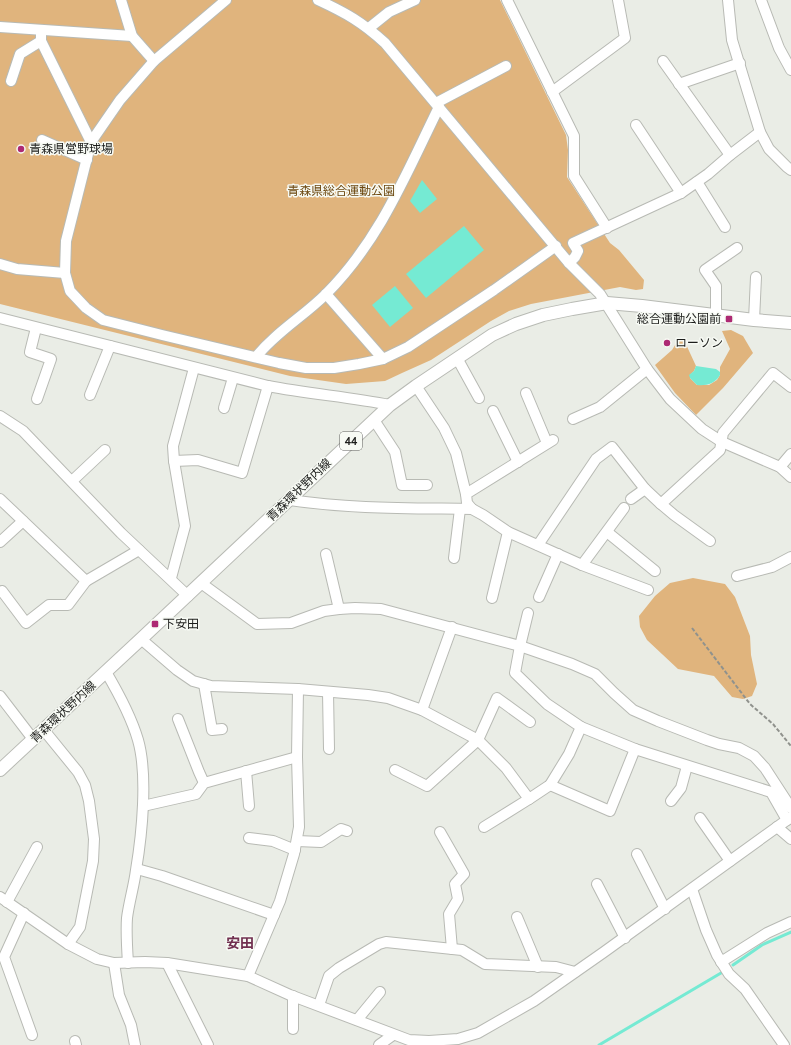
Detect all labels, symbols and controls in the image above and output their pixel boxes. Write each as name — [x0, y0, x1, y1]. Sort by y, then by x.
place label: 青森県営野球場 — [29, 141, 113, 156]
marker: 青森県営野球場 — [16, 144, 26, 154]
park label: 青森県総合運動公園 — [287, 183, 395, 198]
place label: 総合運動公園前 — [637, 311, 721, 326]
marker: 総合運動公園前 — [724, 314, 734, 324]
place label: ローソン — [675, 335, 723, 350]
marker: ローソン — [662, 338, 672, 348]
road number: 44 — [340, 432, 362, 450]
street label: 青森環状野内線 — [263, 455, 334, 524]
place label: 下安田 — [163, 616, 199, 631]
marker: 下安田 — [150, 619, 160, 629]
street label: 青森環状野内線 — [27, 677, 98, 746]
district label: 安田 — [226, 934, 254, 952]

